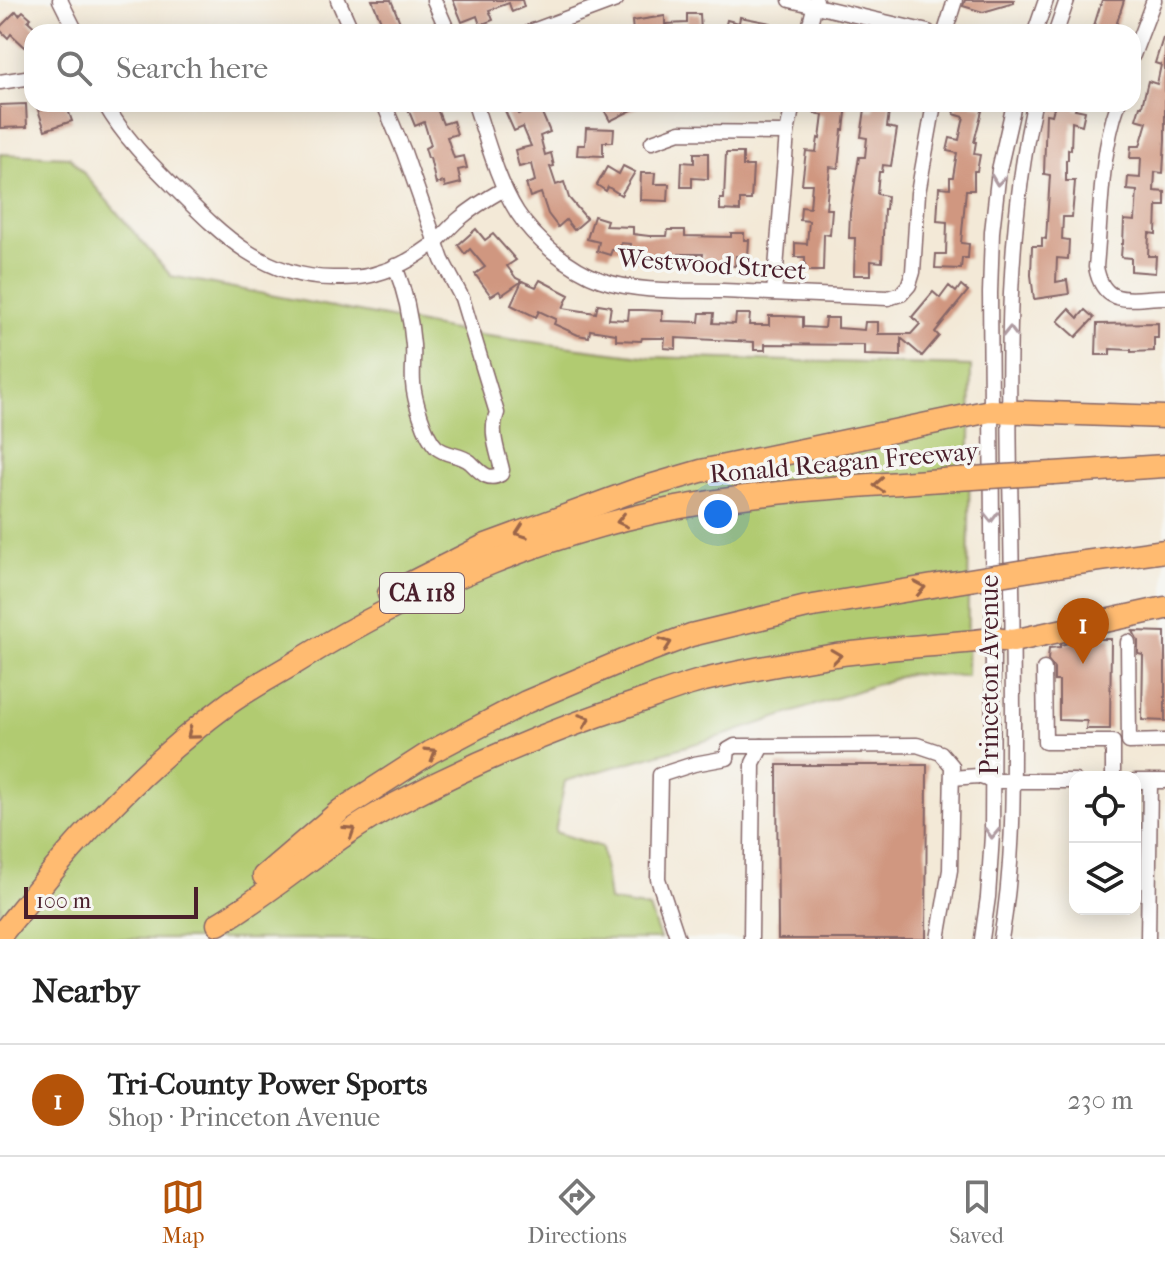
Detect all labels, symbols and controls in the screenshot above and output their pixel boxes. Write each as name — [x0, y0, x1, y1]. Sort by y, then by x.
search box — [24, 24, 1141, 112]
icon: search — [52, 46, 96, 90]
text: Search here — [116, 51, 268, 86]
one-way arrow — [989, 174, 1006, 187]
street label: Westwood Street — [616, 242, 808, 287]
one-way arrow — [1001, 325, 1019, 338]
street label: Ronald Reagan Freeway — [708, 435, 981, 490]
one-way arrow — [872, 476, 885, 493]
your location — [698, 494, 738, 534]
one-way arrow — [983, 511, 1000, 524]
one-way arrow — [616, 512, 630, 529]
one-way arrow — [515, 522, 529, 538]
road number: CA 118 — [380, 573, 464, 613]
street label: Princeton Avenue — [974, 575, 1005, 775]
one-way arrow — [913, 580, 927, 597]
pin: 1 — [1057, 598, 1109, 664]
one-way arrow — [659, 638, 673, 654]
one-way arrow — [829, 648, 843, 665]
one-way arrow — [577, 714, 591, 730]
one-way arrow — [186, 724, 201, 738]
one-way arrow — [422, 747, 437, 763]
map controls — [1069, 771, 1141, 915]
button: locate — [1069, 771, 1141, 843]
one-way arrow — [341, 825, 356, 840]
one-way arrow — [983, 827, 1000, 840]
button: layers — [1069, 843, 1141, 915]
scale bar — [24, 883, 198, 919]
text: 100 m — [36, 888, 91, 914]
text: Nearby — [32, 971, 139, 1011]
text: Tri-County Power Sports — [108, 1067, 427, 1102]
text: 1 — [53, 1085, 63, 1116]
text: 230 m — [1067, 1085, 1133, 1116]
text: Shop · Princeton Avenue — [108, 1102, 380, 1133]
tab: Map — [161, 1175, 205, 1249]
tab: Directions — [528, 1175, 627, 1249]
tab: Saved — [949, 1175, 1004, 1249]

